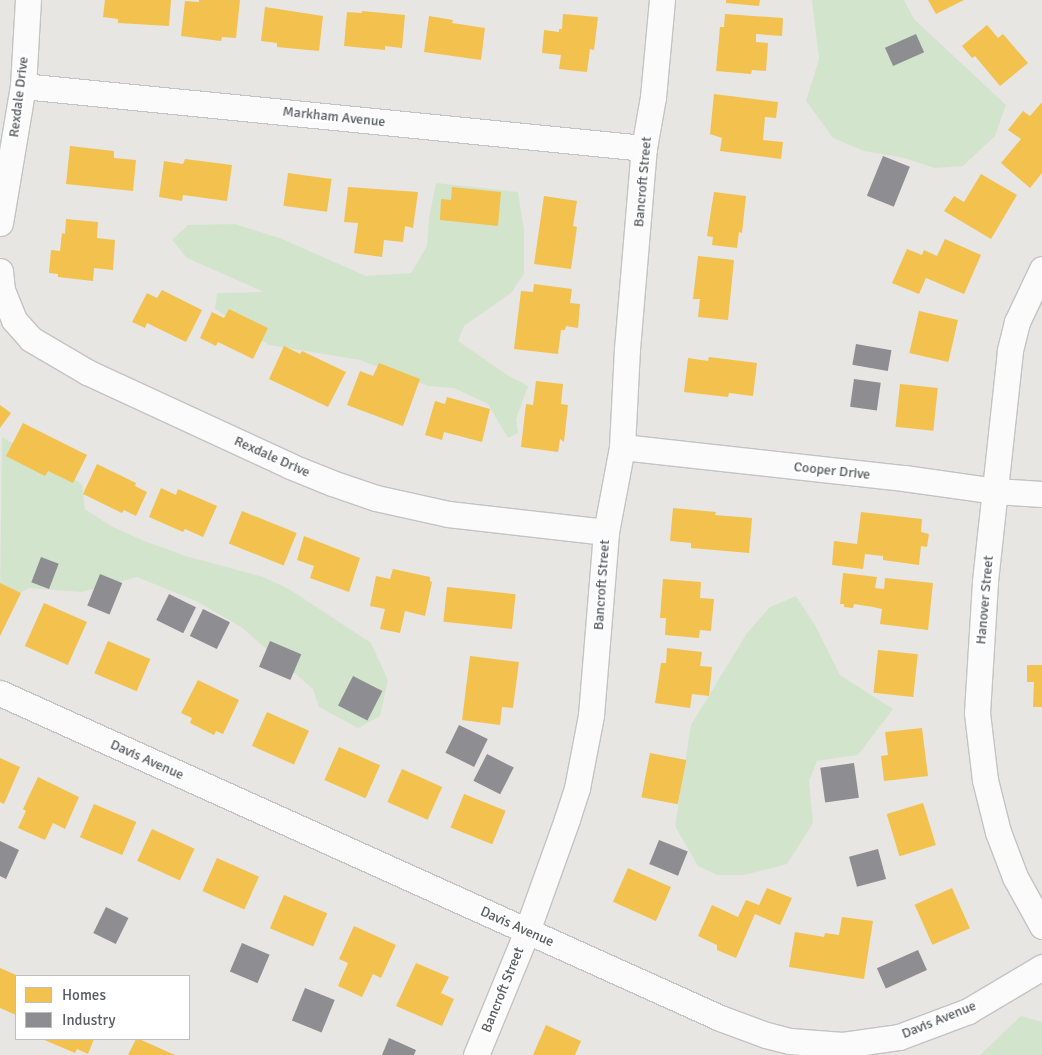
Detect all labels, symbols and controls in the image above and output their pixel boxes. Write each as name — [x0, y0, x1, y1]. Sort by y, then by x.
street label: Rexdale Drive — [6, 56, 32, 138]
street label: Markham Avenue — [282, 103, 386, 131]
street label: Bancroft Street — [631, 136, 655, 228]
street label: Rexdale Drive — [231, 433, 313, 481]
street label: Cooper Drive — [793, 459, 871, 483]
street label: Bancroft Street — [590, 539, 614, 631]
street label: Hanover Street — [973, 555, 997, 645]
street label: Davis Avenue — [108, 736, 186, 784]
street label: Davis Avenue — [478, 903, 556, 951]
street label: Bancroft Street — [478, 945, 528, 1035]
legend — [15, 975, 190, 1040]
text: Homes — [62, 986, 106, 1004]
street label: Davis Avenue — [899, 997, 979, 1043]
text: Industry — [62, 1011, 115, 1029]

